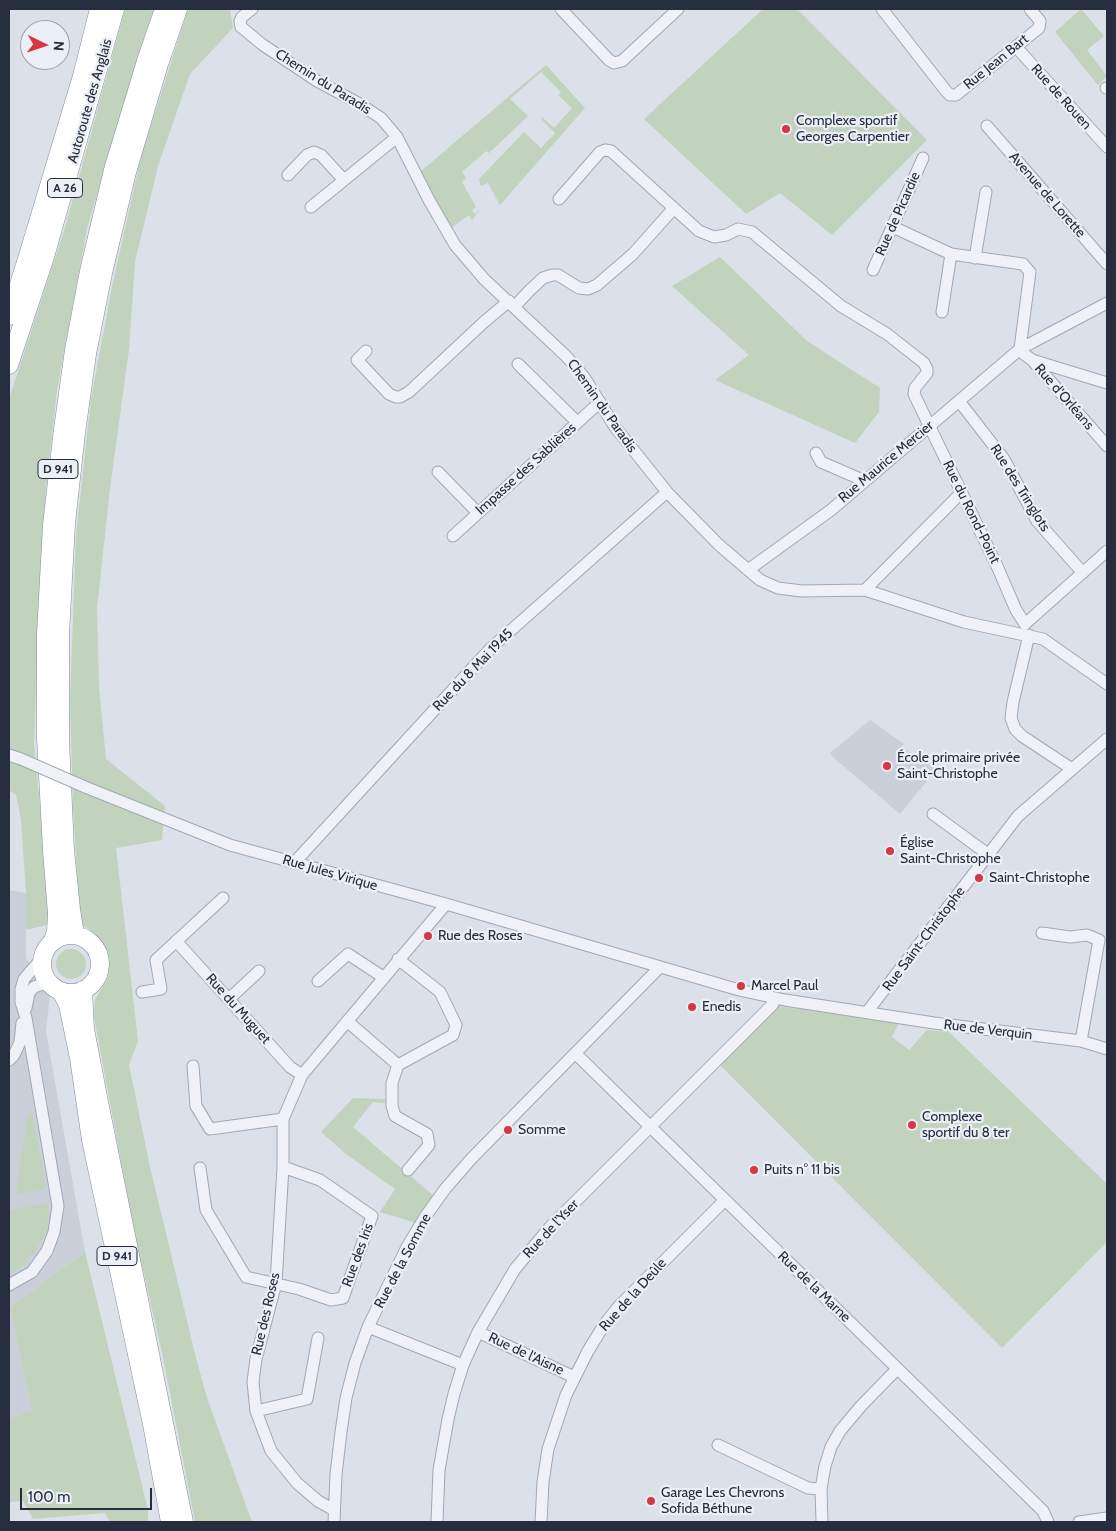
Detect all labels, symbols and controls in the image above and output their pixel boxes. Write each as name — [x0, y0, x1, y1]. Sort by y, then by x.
north arrow — [20, 20, 70, 70]
street label: Rue Jean Bart — [960, 31, 1032, 93]
street label: Autoroute des Anglais — [64, 37, 116, 165]
text: N — [50, 40, 68, 52]
street label: Chemin du Paradis — [272, 46, 374, 118]
street label: Rue de Rouen — [1027, 61, 1095, 133]
place label: Complexe sportif Georges Carpentier — [796, 113, 909, 146]
marker: Complexe sportif Georges Carpentier — [780, 123, 792, 135]
street label: Avenue de Lorette — [1005, 149, 1089, 241]
street label: Rue de Picardie — [872, 169, 924, 259]
road number: A 26 — [48, 178, 82, 198]
street label: Chemin du Paradis — [564, 356, 640, 456]
street label: Rue d'Orléans — [1031, 361, 1097, 433]
street label: Rue Maurice Mercier — [835, 417, 937, 507]
street label: Impasse des Sablières — [472, 419, 580, 519]
street label: Rue des Tringlots — [986, 441, 1054, 535]
street label: Rue du Rond-Point — [939, 458, 1003, 566]
road number: D 941 — [38, 459, 78, 478]
street label: Rue du 8 Mai 1945 — [429, 625, 517, 715]
place label: École primaire privée Saint-Christophe — [897, 750, 1020, 782]
marker: École primaire privée Saint-Christophe — [881, 760, 893, 772]
place label: Église Saint-Christophe — [900, 835, 1001, 868]
marker: Église Saint-Christophe — [884, 845, 896, 857]
street label: Rue Jules Virique — [281, 851, 379, 895]
place label: Saint-Christophe — [989, 870, 1090, 886]
marker: Saint-Christophe — [973, 872, 985, 884]
street label: Rue Saint-Christophe — [879, 883, 969, 995]
place label: Rue des Roses — [438, 928, 522, 944]
marker: Rue des Roses — [422, 930, 434, 942]
street label: Rue du Muguet — [202, 970, 274, 1048]
place label: Marcel Paul — [751, 978, 818, 994]
marker: Marcel Paul — [735, 980, 747, 992]
place label: Enedis — [702, 999, 741, 1015]
marker: Enedis — [686, 1001, 698, 1013]
street label: Rue de Verquin — [943, 1016, 1033, 1044]
place label: Complexe sportif du 8 ter — [922, 1109, 1009, 1142]
marker: Complexe sportif du 8 ter — [906, 1119, 918, 1131]
place label: Somme — [518, 1122, 566, 1138]
marker: Somme — [502, 1124, 514, 1136]
place label: Puits n° 11 bis — [764, 1162, 840, 1178]
marker: Puits n° 11 bis — [748, 1164, 760, 1176]
street label: Rue de l'Yser — [520, 1196, 582, 1262]
street label: Rue de la Somme — [371, 1211, 435, 1311]
street label: Rue des Iris — [339, 1221, 377, 1289]
road number: D 941 — [97, 1246, 137, 1266]
street label: Rue de la Marne — [774, 1248, 854, 1326]
street label: Rue de la Deûle — [596, 1255, 670, 1335]
street label: Rue des Roses — [248, 1271, 284, 1357]
street label: Rue de l'Aisne — [486, 1329, 566, 1379]
scale bar — [22, 1478, 155, 1510]
place label: Garage Les Chevrons Sofida Béthune — [661, 1485, 784, 1518]
text: 100 m — [28, 1488, 70, 1506]
marker: Garage Les Chevrons Sofida Béthune — [645, 1495, 657, 1507]

